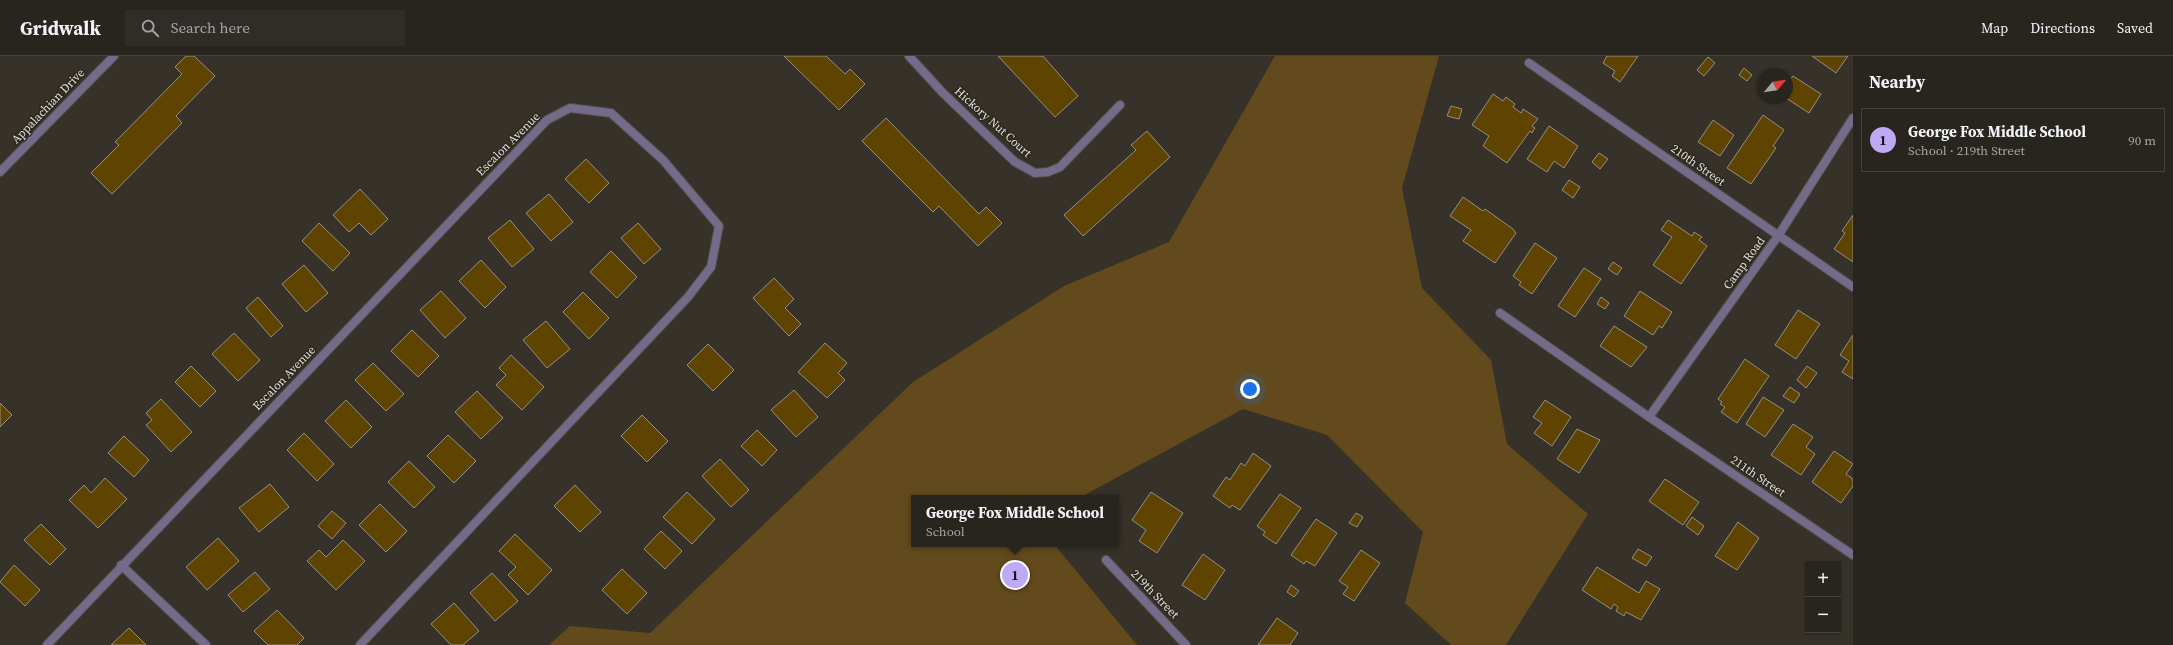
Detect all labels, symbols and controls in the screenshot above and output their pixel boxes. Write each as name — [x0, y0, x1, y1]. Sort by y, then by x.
search box — [125, 10, 405, 46]
text: Gridwalk — [20, 15, 101, 41]
icon: search — [139, 17, 161, 39]
text: Search here — [171, 17, 250, 38]
text: Map — [1981, 18, 2008, 38]
text: Directions — [2030, 18, 2095, 38]
text: Saved — [2117, 18, 2153, 38]
street label: Appalachian Drive — [8, 65, 88, 147]
north arrow — [1757, 68, 1793, 104]
text: Nearby — [1869, 70, 1925, 94]
street label: Hickory Nut Court — [951, 83, 1035, 161]
street label: Escalon Avenue — [473, 109, 543, 179]
text: George Fox Middle School — [1908, 121, 2086, 142]
text: 1 — [1879, 132, 1887, 149]
text: 90 m — [2128, 132, 2156, 149]
street label: 210th Street — [1668, 140, 1728, 190]
text: School · 219th Street — [1908, 142, 2025, 159]
street label: Camp Road — [1720, 233, 1769, 292]
street label: Escalon Avenue — [249, 342, 319, 414]
your location — [1240, 379, 1260, 399]
street label: 211th Street — [1727, 452, 1789, 500]
popup — [911, 495, 1119, 547]
text: George Fox Middle School — [926, 502, 1104, 523]
text: School — [926, 523, 965, 540]
pin: 1 — [1002, 560, 1028, 590]
map controls — [1805, 561, 1841, 633]
button: + — [1805, 561, 1841, 597]
street label: 219th Street — [1127, 566, 1183, 622]
button: − — [1805, 597, 1841, 633]

